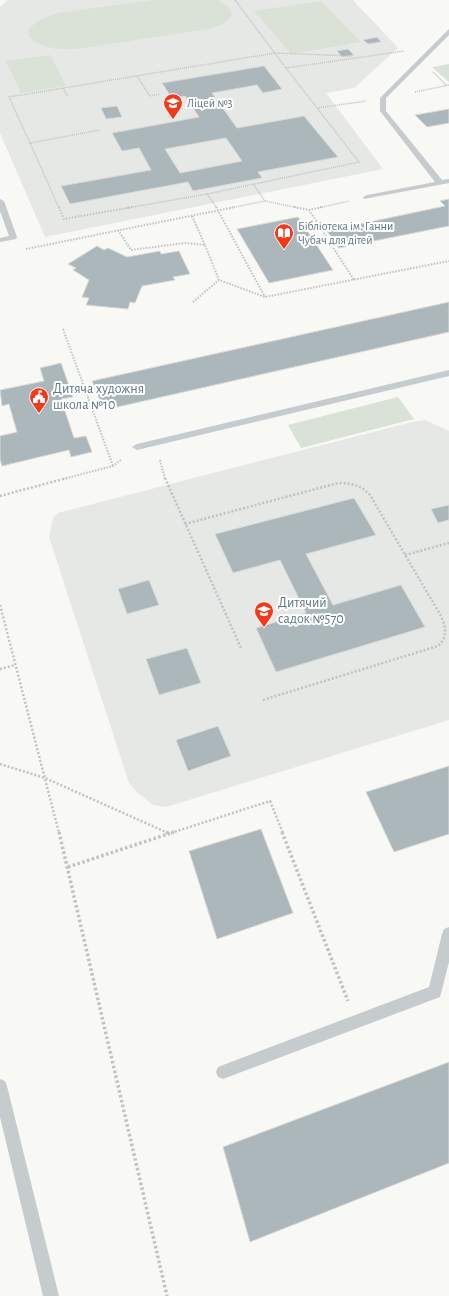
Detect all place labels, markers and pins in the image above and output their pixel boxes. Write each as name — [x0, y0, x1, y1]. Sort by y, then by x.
school or university icon: Ліцей №3 — [162, 92, 184, 120]
place label: Ліцей №3 — [187, 97, 233, 109]
place label: Бібліотека ім. Ганни Чубач для дітей — [298, 220, 393, 247]
library icon: Бібліотека ім. Ганни Чубач для дітей — [273, 222, 295, 250]
place label: Дитяча художня школа №10 — [53, 382, 144, 412]
public building icon: Дитяча художня школа №10 — [28, 386, 50, 414]
place label: Дитячий садок №570 — [278, 596, 344, 626]
school or university icon: Дитячий садок №570 — [253, 600, 275, 628]

